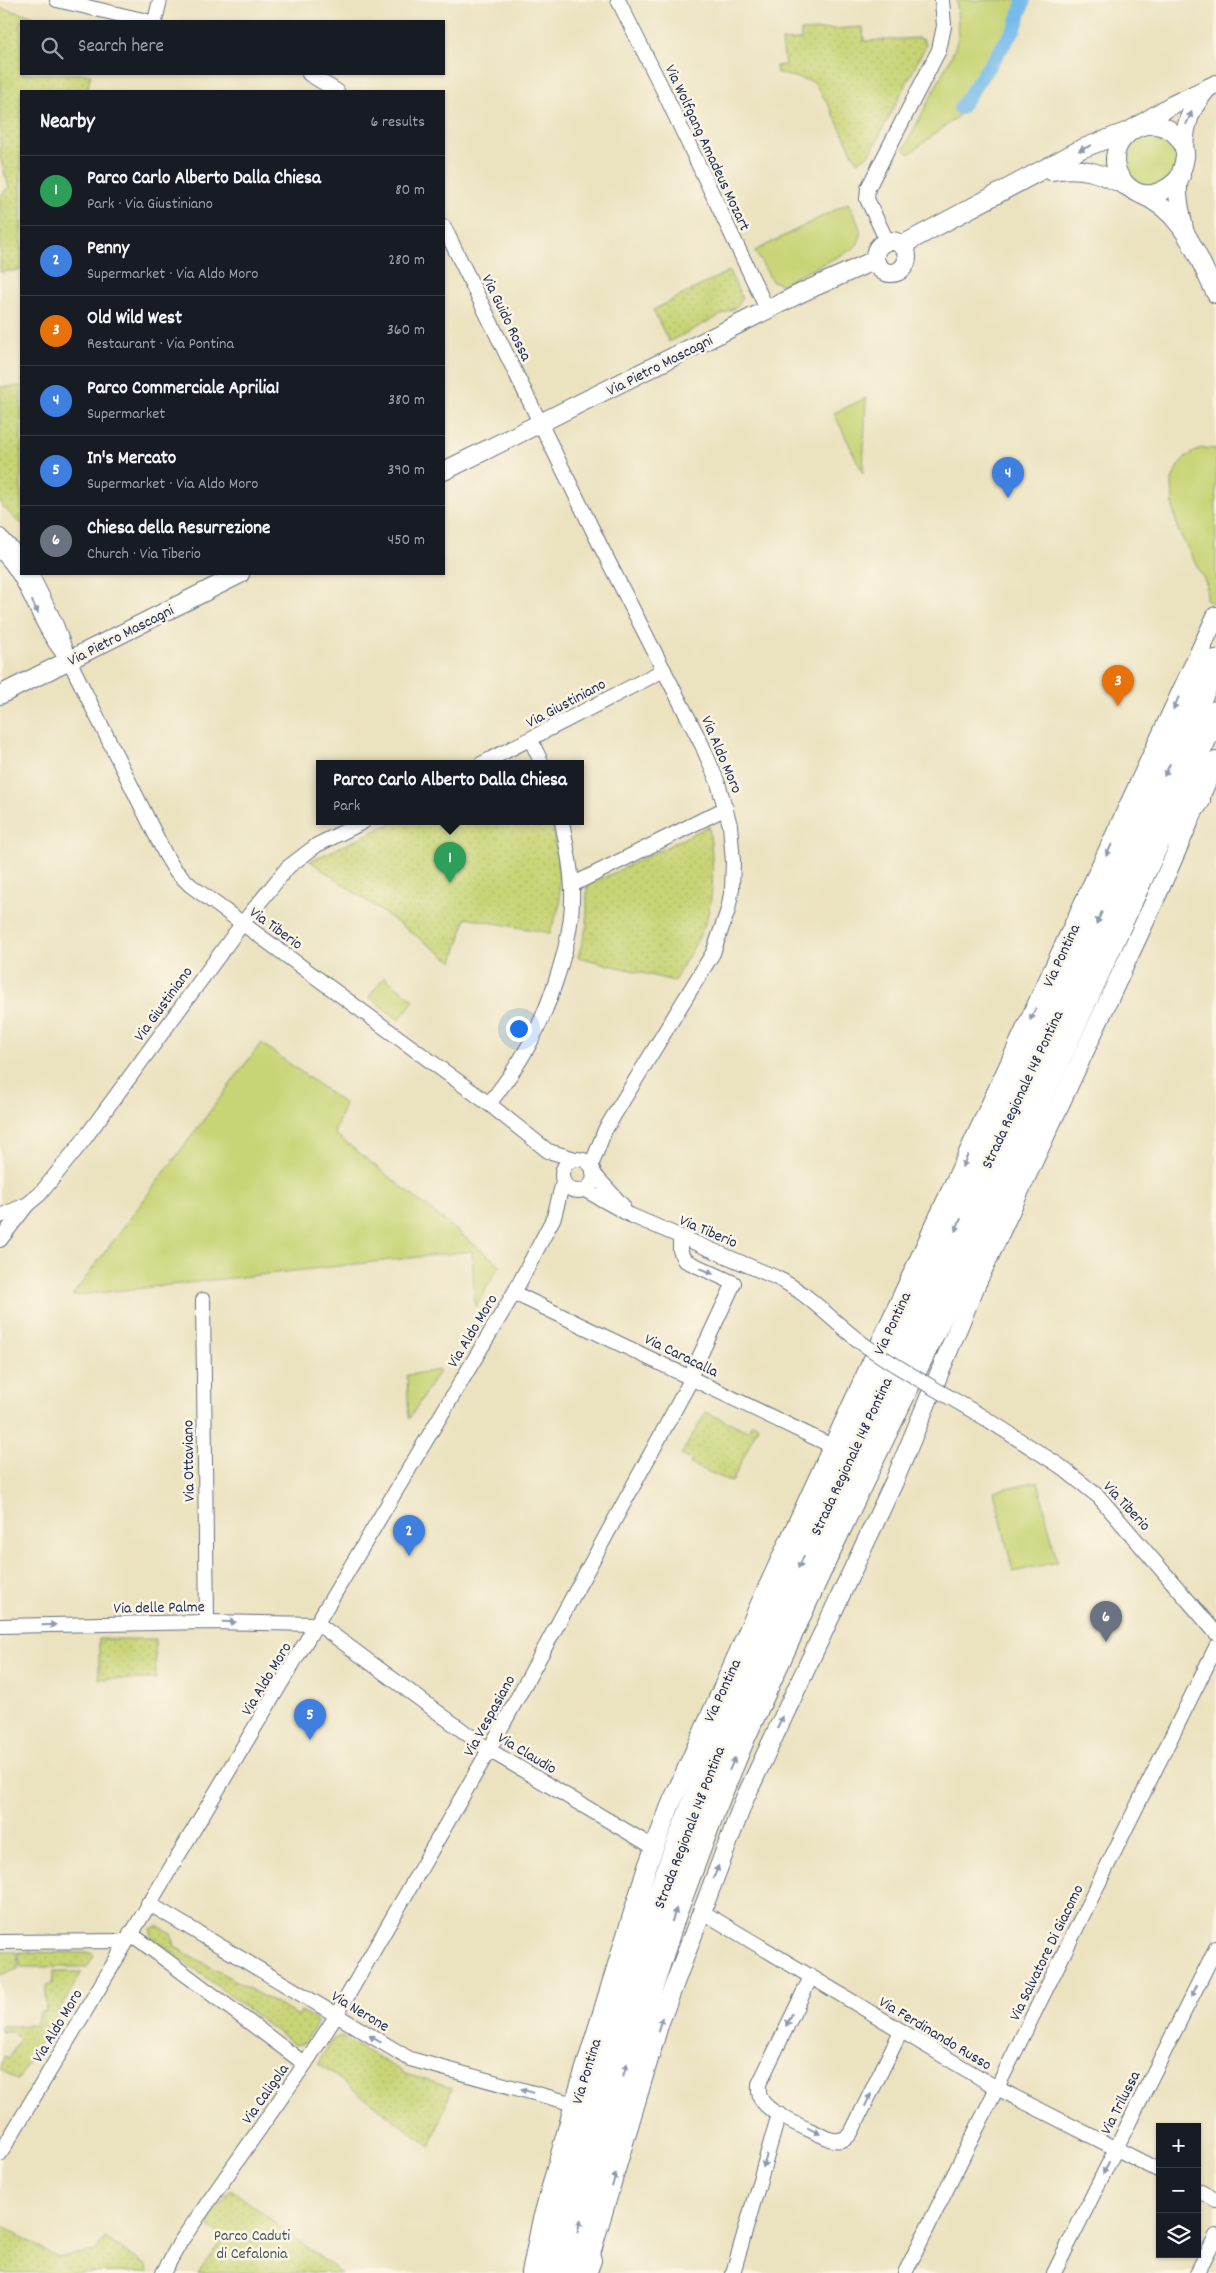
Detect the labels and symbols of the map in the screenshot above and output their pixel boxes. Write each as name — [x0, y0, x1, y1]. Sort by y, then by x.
street label: Via Wolfgang Amadeus Mozart — [658, 61, 755, 235]
one-way arrow — [1185, 111, 1193, 125]
one-way arrow — [1078, 144, 1092, 152]
street label: Via Guido Rossa — [475, 271, 537, 366]
street label: Via Pietro Mascagni — [603, 329, 717, 403]
pin: 4 — [992, 457, 1024, 498]
one-way arrow — [31, 599, 39, 614]
street label: Via Pietro Mascagni — [64, 599, 178, 673]
pin: 3 — [1102, 665, 1134, 706]
street label: Via Giustiniano — [522, 673, 610, 735]
one-way arrow — [1172, 696, 1180, 710]
street label: Via Aldo Moro — [694, 713, 747, 797]
one-way arrow — [1162, 763, 1170, 777]
pin: 1 — [434, 842, 466, 883]
one-way arrow — [1104, 843, 1112, 857]
street label: Via Tiberio — [244, 902, 307, 956]
one-way arrow — [1095, 911, 1103, 925]
street label: Via Pontina — [1038, 920, 1087, 991]
street label: Via Giustiniano — [129, 962, 199, 1047]
street label: Strada Regionale 148 Pontina — [976, 1007, 1070, 1173]
one-way arrow — [1029, 1007, 1037, 1021]
your location — [506, 1016, 532, 1042]
one-way arrow — [961, 1154, 969, 1168]
street label: Via Tiberio — [675, 1210, 741, 1255]
one-way arrow — [954, 1218, 962, 1232]
one-way arrow — [700, 1268, 714, 1276]
street label: Via Pontina — [869, 1288, 918, 1359]
street label: Via Aldo Moro — [442, 1290, 504, 1372]
street label: Via Caracalla — [640, 1328, 722, 1384]
street label: Strada Regionale 148 Pontina — [805, 1374, 899, 1540]
street label: Via Ottaviano — [177, 1420, 202, 1502]
street label: Via Tiberio — [1097, 1477, 1155, 1537]
pin: 2 — [393, 1515, 425, 1556]
one-way arrow — [796, 1555, 805, 1570]
street label: Via delle Palme — [113, 1596, 205, 1621]
pin: 6 — [1090, 1601, 1122, 1642]
one-way arrow — [221, 1618, 237, 1626]
one-way arrow — [41, 1621, 57, 1629]
street label: Via Aldo Moro — [236, 1638, 298, 1720]
street label: Via Pontina — [699, 1655, 748, 1726]
street label: Via Vespasiano — [458, 1671, 522, 1761]
pin: 5 — [294, 1699, 326, 1740]
one-way arrow — [776, 1715, 784, 1729]
street label: Via Claudio — [493, 1727, 561, 1781]
street label: Strada Regionale 148 Pontina — [649, 1743, 732, 1912]
one-way arrow — [729, 1756, 737, 1771]
one-way arrow — [712, 1864, 720, 1879]
street label: Via Salvatore Di Giacomo — [1004, 1881, 1090, 2025]
one-way arrow — [670, 1907, 678, 1922]
one-way arrow — [1190, 1984, 1198, 1998]
street label: Via Aldo Moro — [27, 1985, 89, 2067]
street label: Via Nerone — [326, 1986, 393, 2039]
street label: Via Ferdinando Russo — [874, 1991, 996, 2077]
one-way arrow — [785, 2013, 793, 2028]
one-way arrow — [657, 2017, 664, 2032]
one-way arrow — [368, 2034, 381, 2043]
street label: Via Pontina — [567, 2036, 608, 2107]
street label: Via Caligola — [237, 2059, 296, 2129]
one-way arrow — [621, 2062, 629, 2077]
street label: Via Trilussa — [1095, 2067, 1147, 2139]
one-way arrow — [520, 2087, 535, 2095]
one-way arrow — [864, 2093, 872, 2107]
one-way arrow — [807, 2127, 821, 2135]
one-way arrow — [761, 2154, 769, 2169]
one-way arrow — [1102, 2161, 1110, 2175]
one-way arrow — [610, 2172, 618, 2187]
one-way arrow — [575, 2218, 583, 2233]
park label: Parco Caduti di Cefalonia — [214, 2225, 290, 2266]

